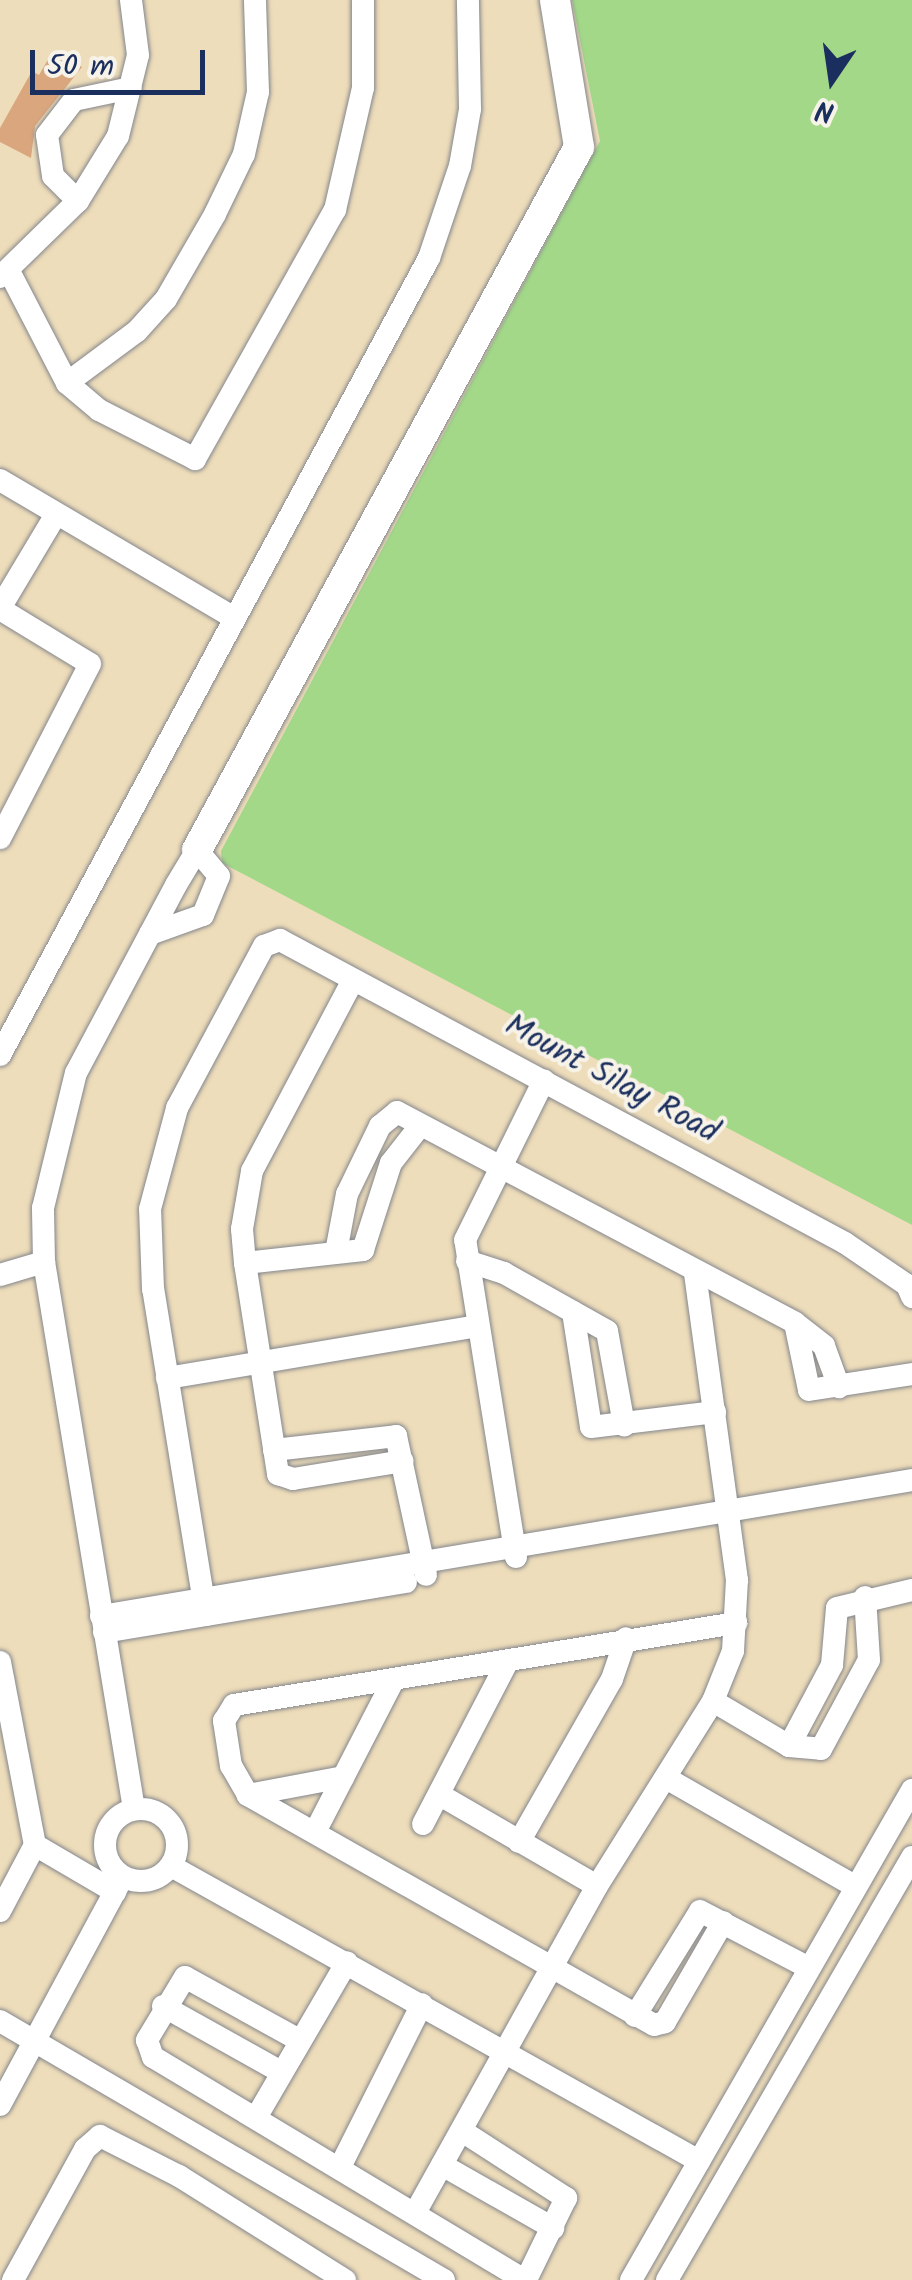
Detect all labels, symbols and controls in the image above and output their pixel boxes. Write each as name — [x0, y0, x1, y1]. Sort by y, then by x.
scale bar — [35, 30, 210, 92]
north arrow — [782, 30, 882, 130]
text: 50 m — [47, 43, 114, 91]
text: N — [811, 86, 839, 134]
street label: Mount Silay Road — [497, 1007, 725, 1153]

